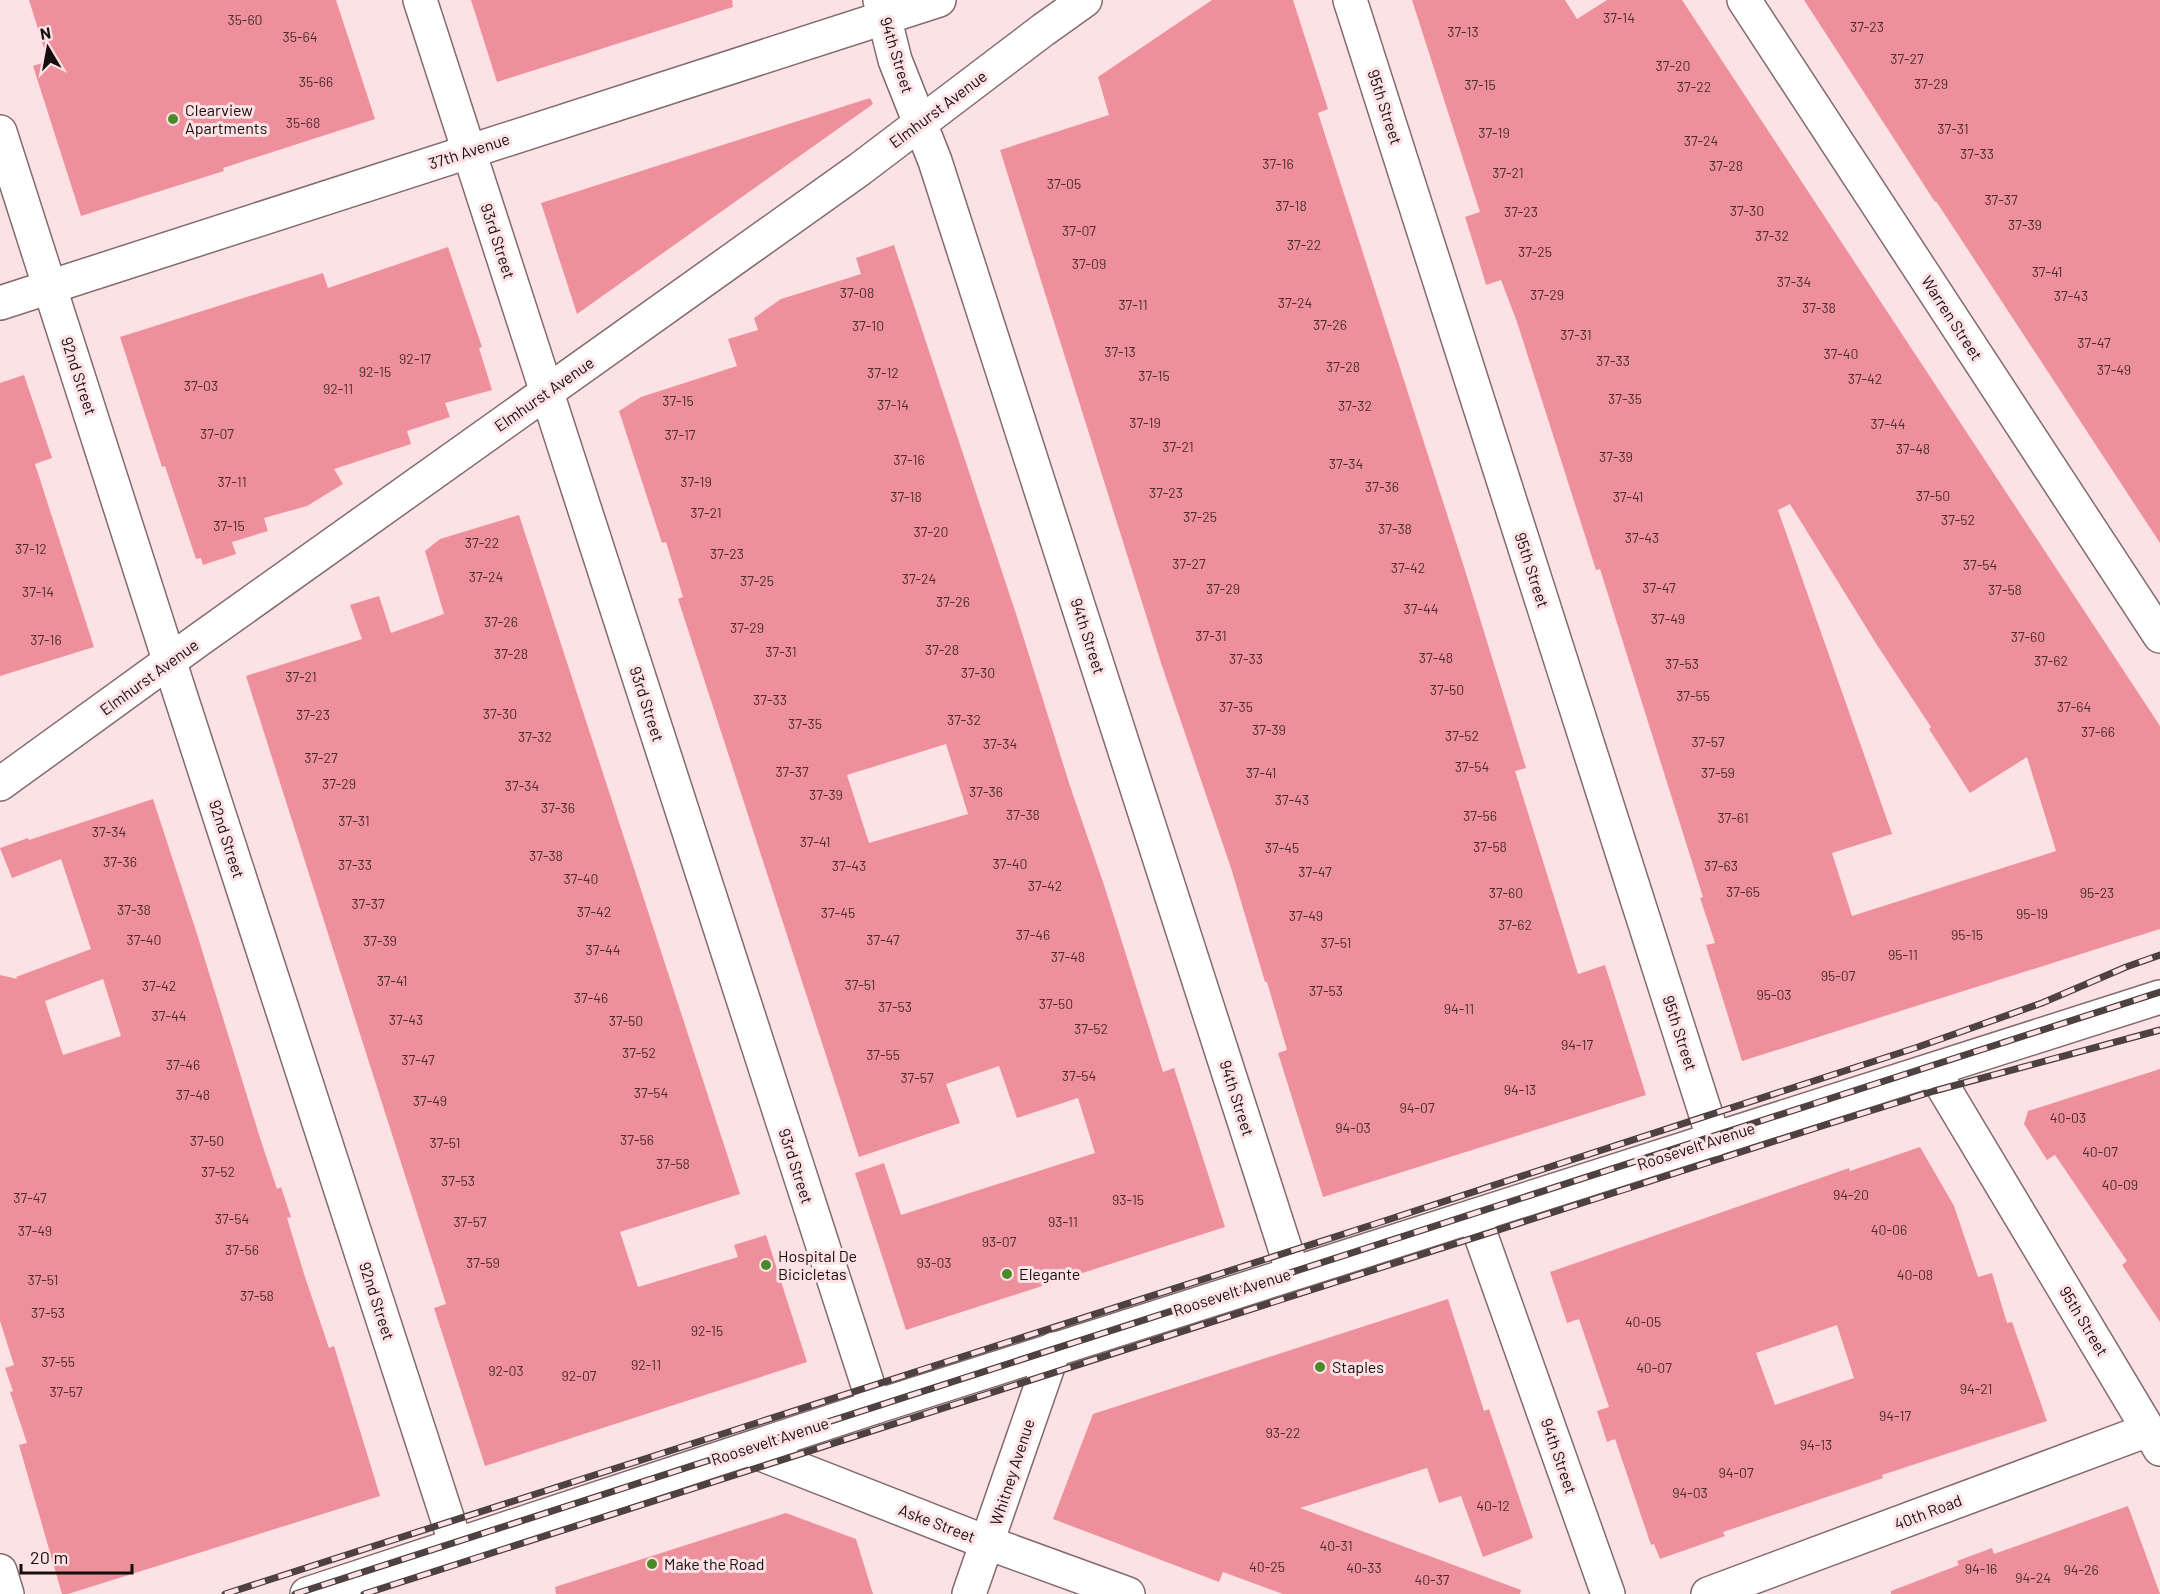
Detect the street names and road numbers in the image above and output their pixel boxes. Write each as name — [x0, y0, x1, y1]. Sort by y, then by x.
street label: 94th Street — [877, 15, 918, 95]
street label: Elmhurst Avenue — [885, 66, 990, 151]
street label: 95th Street — [1364, 67, 1407, 147]
street label: 37th Avenue — [426, 128, 512, 173]
street label: 93rd Street — [477, 201, 520, 281]
street label: Warren Street — [1918, 272, 1987, 364]
street label: 92nd Street — [58, 334, 101, 417]
street label: Elmhurst Avenue — [490, 352, 597, 435]
street label: 95th Street — [1511, 530, 1554, 610]
street label: 94th Street — [1067, 596, 1110, 676]
street label: Elmhurst Avenue — [96, 634, 202, 719]
street label: 93rd Street — [626, 664, 669, 744]
street label: 92nd Street — [206, 797, 249, 880]
street label: 95th Street — [1659, 993, 1702, 1073]
street label: 94th Street — [1216, 1058, 1259, 1138]
street label: Roosevelt Avenue — [1635, 1118, 1757, 1174]
street label: 93rd Street — [775, 1126, 818, 1206]
street label: 92nd Street — [356, 1259, 399, 1342]
street label: Roosevelt Avenue — [1171, 1264, 1293, 1320]
street label: 95th Street — [2056, 1282, 2113, 1359]
street label: Roosevelt Avenue — [709, 1413, 831, 1469]
street label: Whitney Avenue — [985, 1416, 1038, 1527]
street label: 94th Street — [1538, 1416, 1581, 1496]
street label: 40th Road — [1891, 1490, 1964, 1533]
street label: Aske Street — [896, 1499, 978, 1546]

